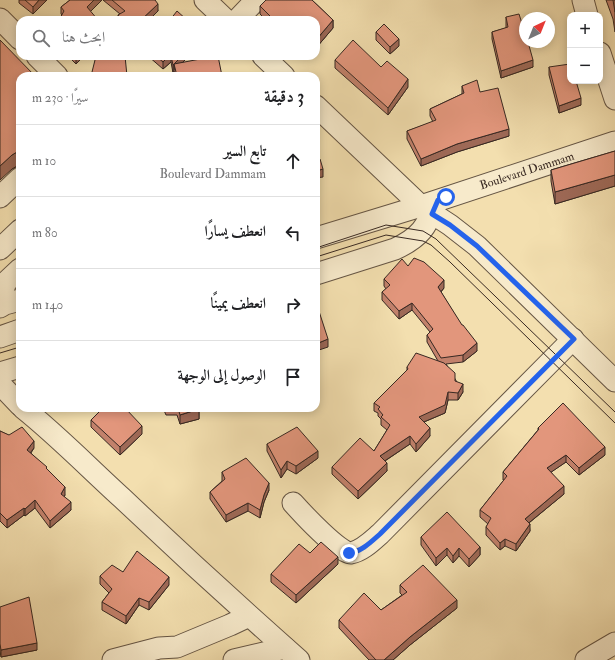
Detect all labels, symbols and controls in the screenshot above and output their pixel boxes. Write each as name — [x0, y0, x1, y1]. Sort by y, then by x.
north arrow — [519, 12, 555, 48]
map controls — [567, 12, 603, 84]
button: + — [567, 12, 603, 48]
search box — [16, 16, 320, 60]
icon: search — [30, 27, 52, 49]
text: ابحث هنا — [62, 28, 105, 47]
button: − — [567, 48, 603, 84]
text: 3 دقيقة — [264, 86, 304, 107]
text: سيرًا · 230 m — [32, 90, 88, 106]
text: تابع السير — [224, 142, 266, 161]
street label: Boulevard Dammam — [478, 148, 577, 193]
icon: ahead — [282, 150, 304, 172]
text: 10 m — [32, 153, 56, 169]
text: Boulevard Dammam — [159, 166, 266, 182]
route start — [437, 188, 455, 206]
text: انعطف يسارًا — [205, 222, 266, 241]
icon: left — [282, 222, 304, 244]
text: 80 m — [32, 225, 58, 241]
text: انعطف يمينًا — [211, 294, 266, 313]
icon: right — [282, 294, 304, 316]
text: 140 m — [32, 297, 63, 313]
text: الوصول إلى الوجهة — [178, 366, 266, 385]
icon: arrive — [282, 366, 304, 388]
route end — [340, 544, 358, 562]

